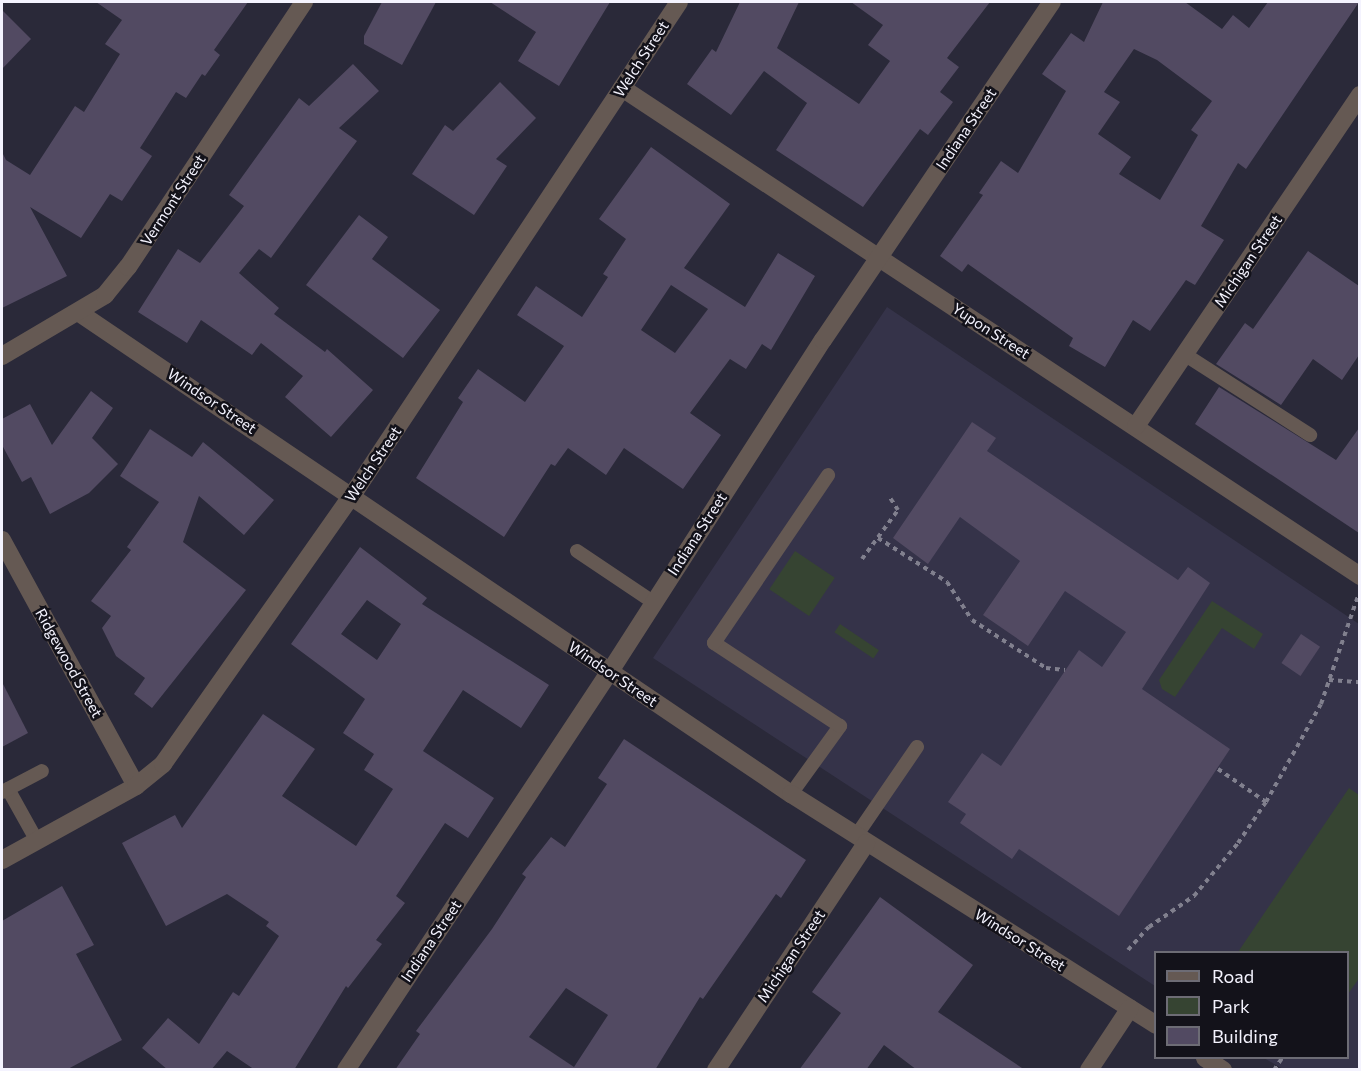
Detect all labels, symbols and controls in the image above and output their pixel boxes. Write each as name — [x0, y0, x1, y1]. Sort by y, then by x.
street label: Welch Street — [610, 18, 672, 100]
street label: Indiana Street — [932, 85, 1000, 173]
street label: Vermont Street — [137, 151, 209, 249]
street label: Michigan Street — [1210, 211, 1286, 311]
street label: Yupon Street — [949, 299, 1033, 363]
street label: Windsor Street — [164, 365, 260, 437]
street label: Welch Street — [341, 423, 405, 505]
street label: Indiana Street — [664, 489, 730, 579]
street label: Ridgewood Street — [32, 605, 106, 721]
street label: Windsor Street — [565, 638, 661, 710]
street label: Indiana Street — [397, 897, 465, 985]
street label: Windsor Street — [971, 905, 1069, 975]
street label: Michigan Street — [753, 906, 829, 1006]
legend — [1154, 951, 1349, 1059]
text: Road — [1212, 965, 1254, 987]
text: Park — [1212, 995, 1250, 1017]
text: Building — [1212, 1025, 1278, 1047]

